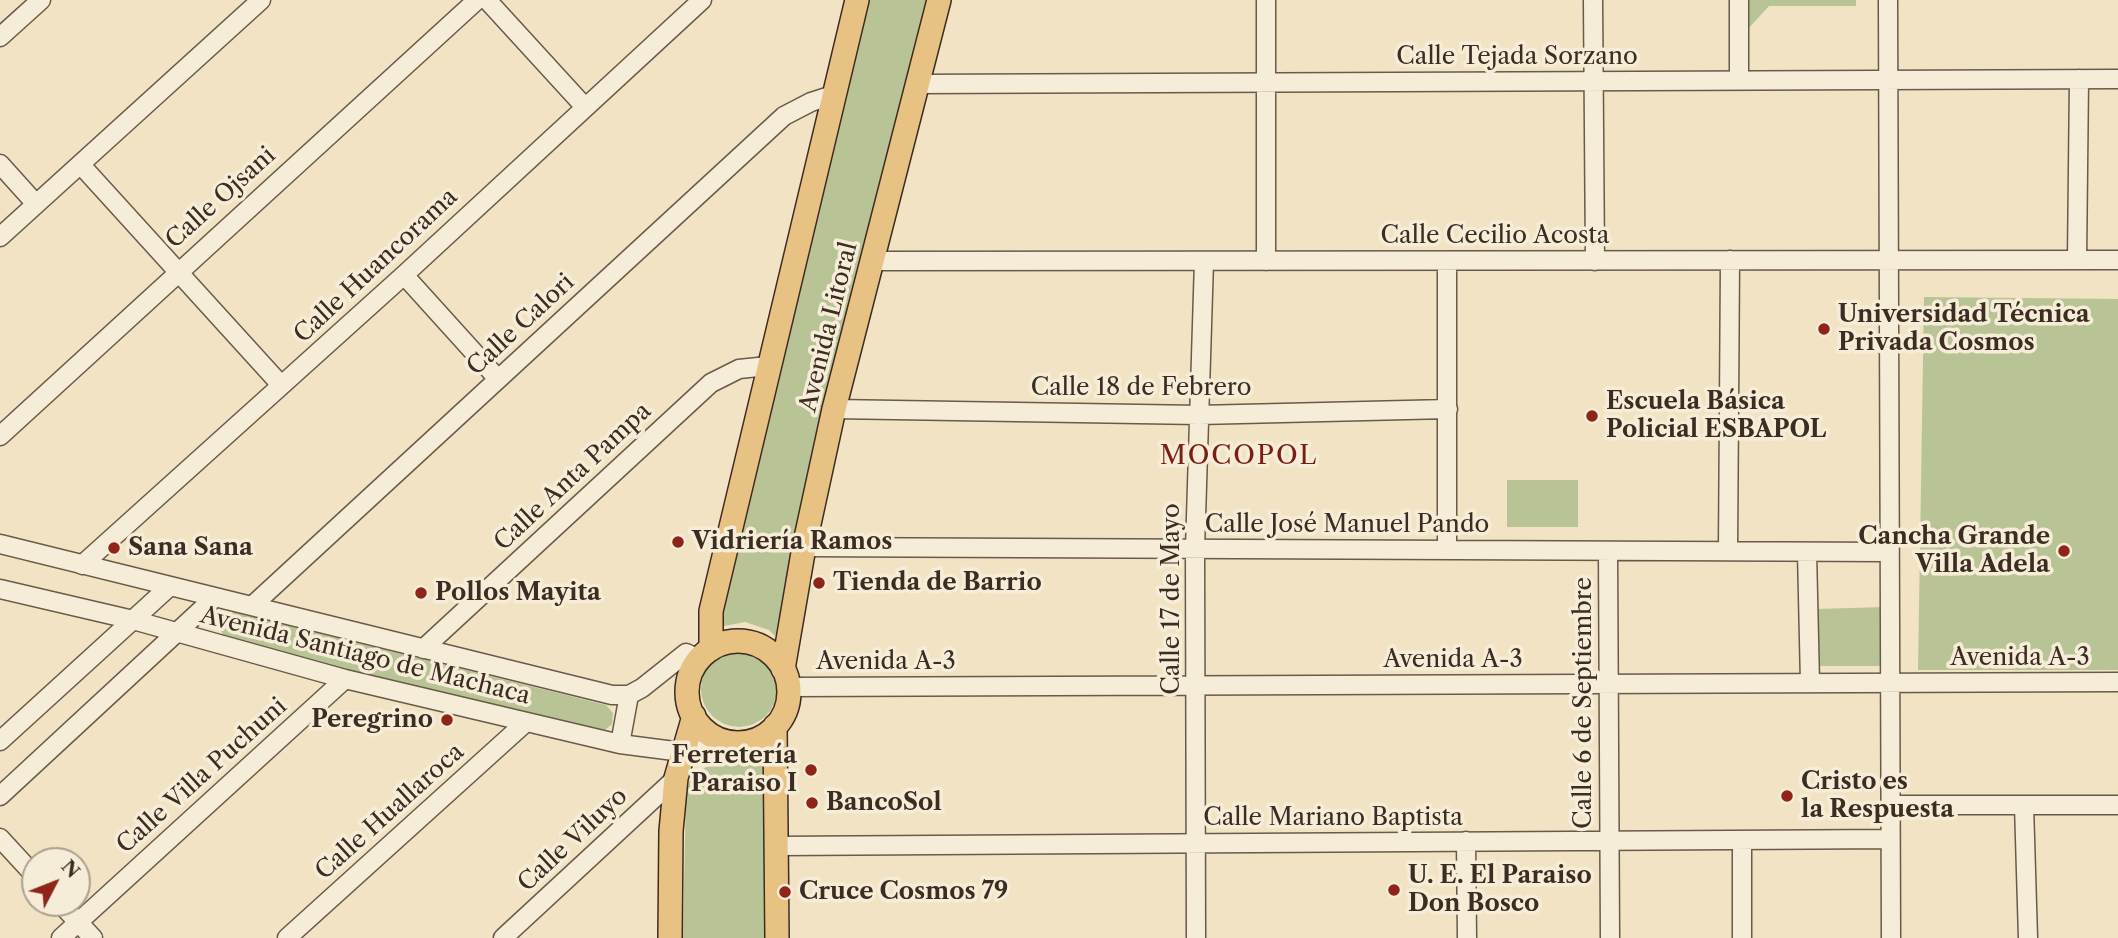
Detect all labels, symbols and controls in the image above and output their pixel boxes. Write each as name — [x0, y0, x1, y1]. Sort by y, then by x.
street label: Calle Tejada Sorzano — [1396, 43, 1638, 71]
street label: Calle Ojsani — [160, 141, 282, 255]
street label: Calle Huancorama — [288, 183, 464, 349]
street label: Calle Cecilio Acosta — [1381, 222, 1609, 250]
street label: Avenida Litoral — [794, 239, 864, 415]
street label: Calle Calori — [462, 268, 580, 382]
place label: Universidad Técnica Privada Cosmos — [1838, 301, 2090, 357]
marker: Universidad Técnica Privada Cosmos — [1816, 321, 1832, 337]
street label: Calle 18 de Febrero — [1031, 374, 1251, 402]
place label: Escuela Básica Policial ESBAPOL — [1606, 388, 1826, 444]
street label: Calle Anta Pampa — [489, 397, 657, 557]
marker: Escuela Básica Policial ESBAPOL — [1584, 408, 1600, 424]
district label: MOCOPOL — [1161, 440, 1317, 472]
street label: Calle 17 de Mayo — [1158, 503, 1186, 695]
street label: Calle José Manuel Pando — [1205, 511, 1489, 539]
place label: Cancha Grande Villa Adela — [1858, 523, 2050, 579]
place label: Vidriería Ramos — [692, 528, 892, 556]
place label: Sana Sana — [128, 534, 253, 562]
marker: Vidriería Ramos — [670, 534, 686, 550]
marker: Sana Sana — [106, 540, 122, 556]
marker: Cancha Grande Villa Adela — [2056, 543, 2072, 559]
place label: Tienda de Barrio — [833, 569, 1042, 597]
marker: Tienda de Barrio — [811, 575, 827, 591]
street label: Calle 6 de Septiembre — [1570, 577, 1598, 829]
place label: Pollos Mayita — [435, 579, 601, 607]
marker: Pollos Mayita — [413, 585, 429, 601]
street label: Avenida Santiago de Machaca — [197, 601, 533, 711]
street label: Avenida A-3 — [1950, 644, 2090, 672]
street label: Avenida A-3 — [1383, 646, 1523, 674]
street label: Avenida A-3 — [816, 648, 956, 676]
street label: Calle Villa Puchuni — [111, 692, 293, 860]
place label: Peregrino — [311, 706, 433, 734]
marker: Peregrino — [439, 712, 455, 728]
street label: Calle Huallaroca — [310, 738, 470, 886]
place label: Ferretería Paraiso I — [672, 742, 797, 798]
marker: Ferretería Paraiso I — [803, 762, 819, 778]
place label: Cristo es la Respuesta — [1801, 768, 1954, 824]
street label: Calle Viluyo — [512, 782, 634, 898]
marker: Cristo es la Respuesta — [1779, 788, 1795, 804]
place label: BancoSol — [826, 789, 942, 817]
marker: BancoSol — [804, 795, 820, 811]
street label: Calle Mariano Baptista — [1203, 804, 1463, 832]
north arrow — [21, 847, 91, 917]
text: N — [56, 855, 85, 883]
place label: U. E. El Paraiso Don Bosco — [1408, 862, 1592, 918]
place label: Cruce Cosmos 79 — [799, 878, 1008, 906]
marker: U. E. El Paraiso Don Bosco — [1386, 882, 1402, 898]
marker: Cruce Cosmos 79 — [777, 884, 793, 900]

